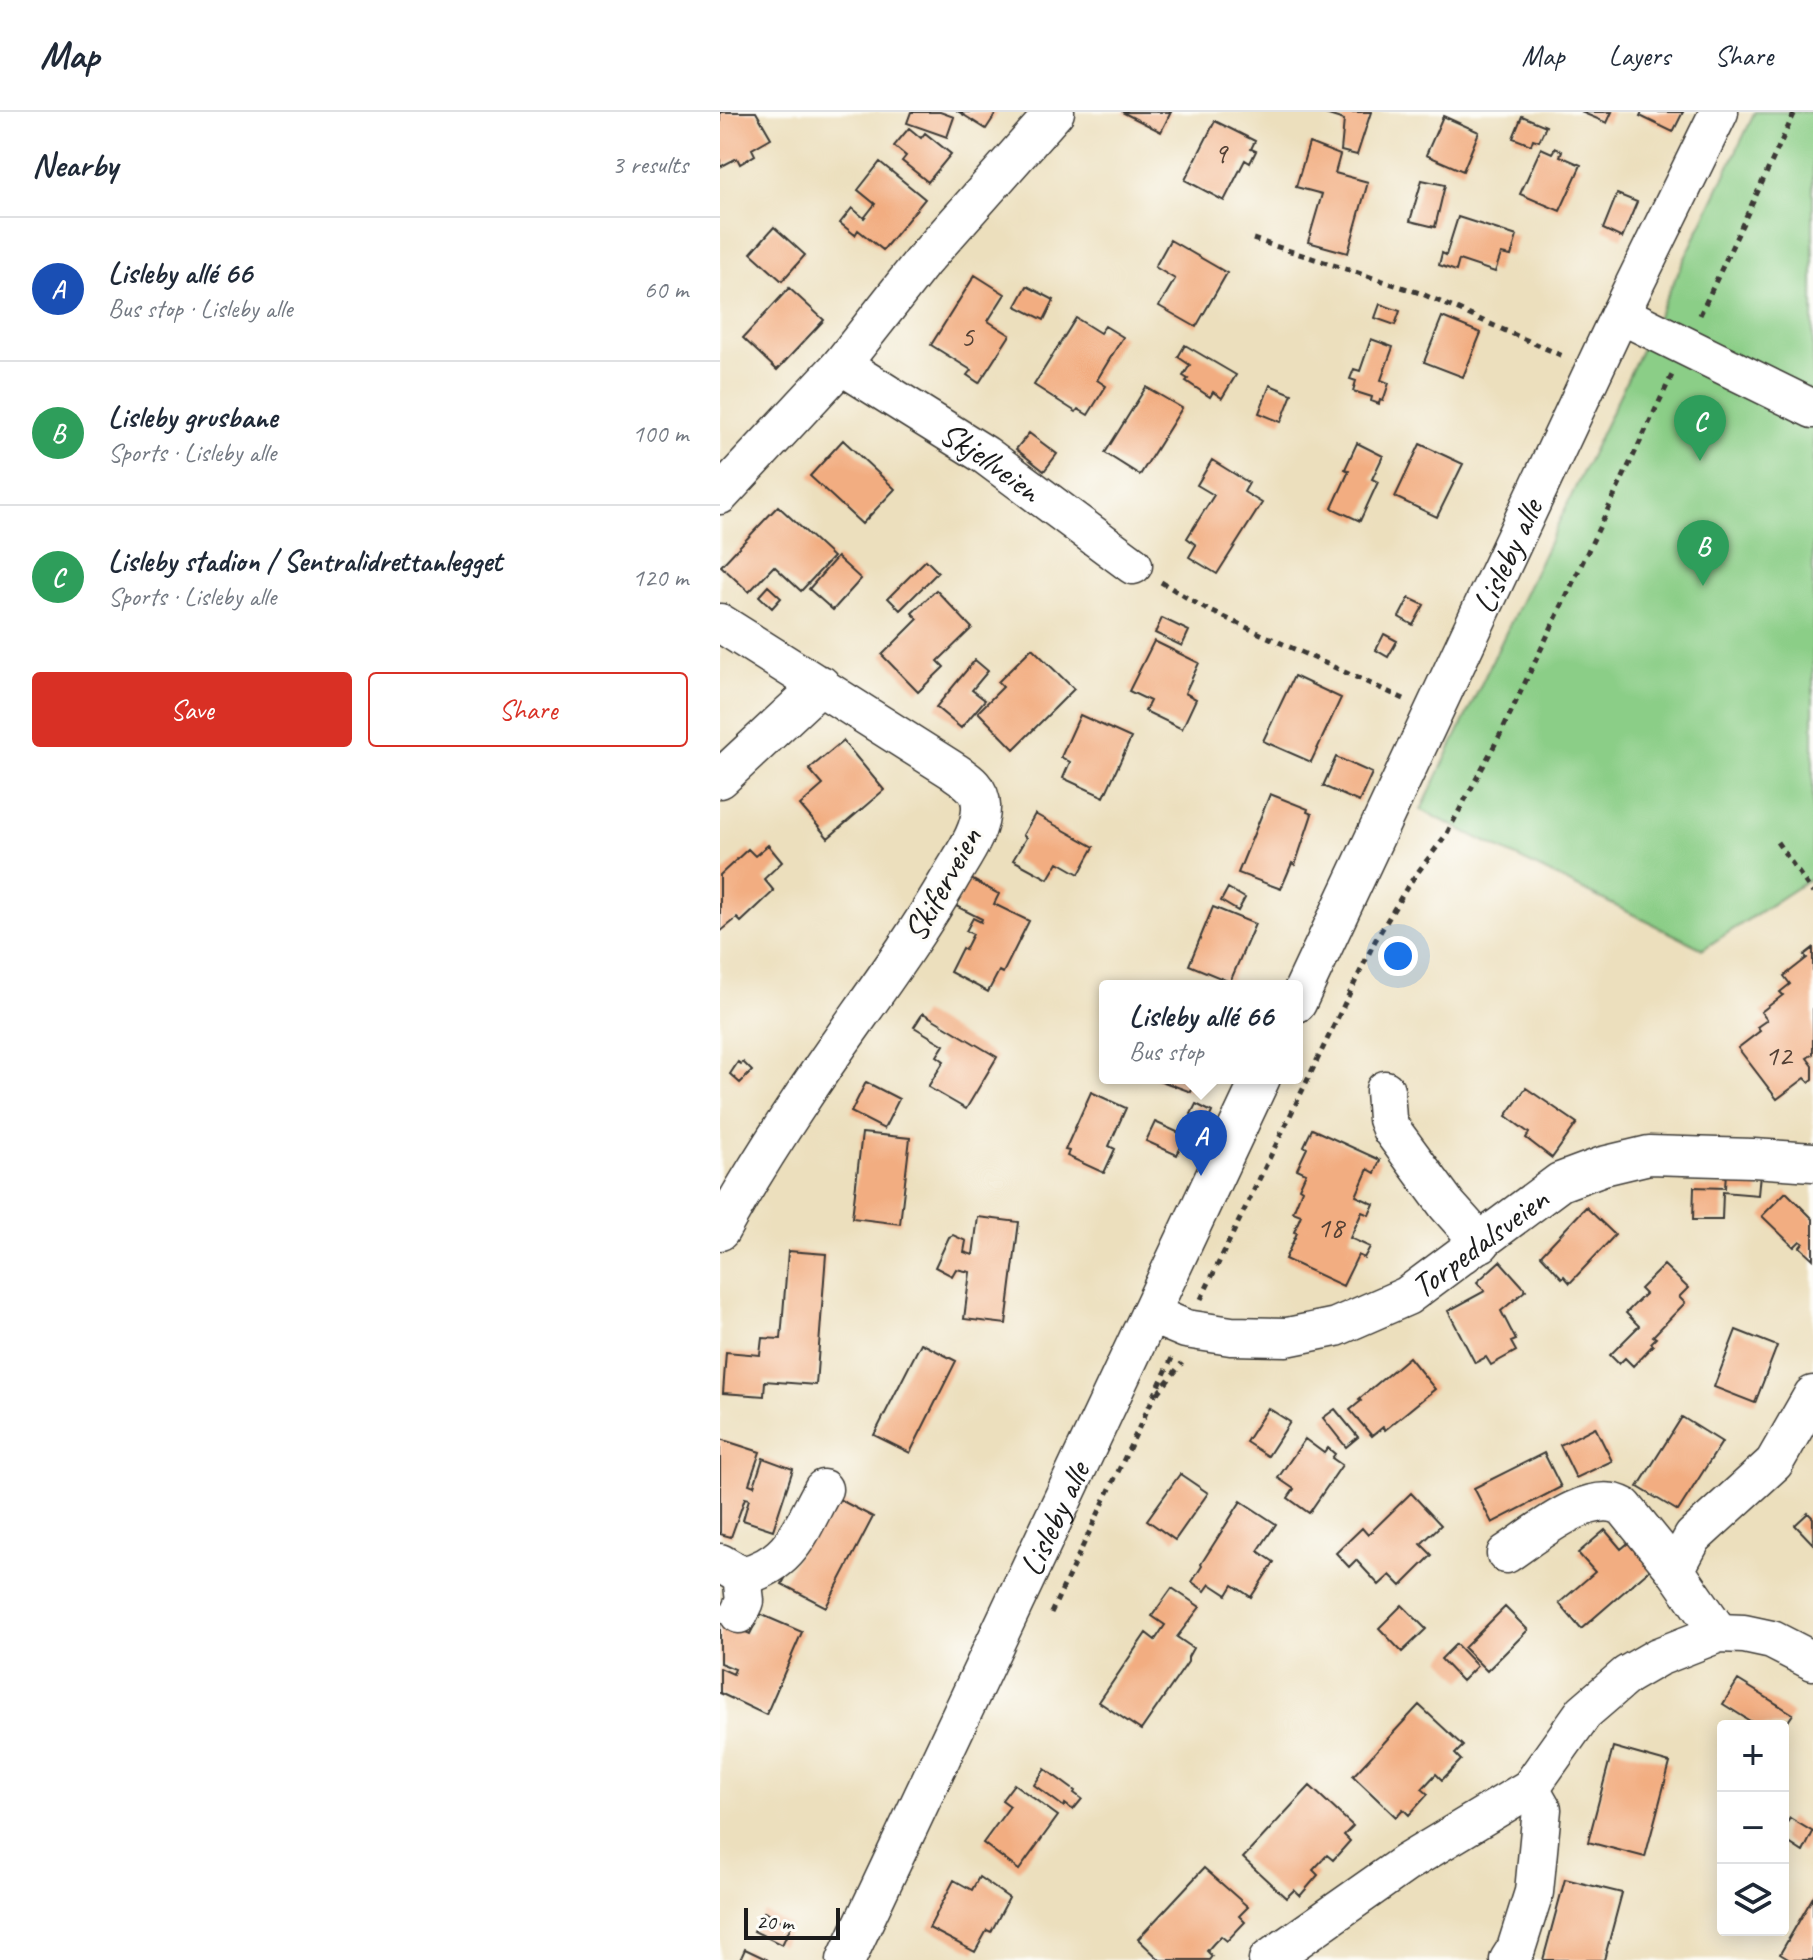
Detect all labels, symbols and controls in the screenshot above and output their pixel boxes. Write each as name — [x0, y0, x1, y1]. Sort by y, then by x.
text: Map — [40, 32, 99, 79]
text: Map — [1522, 38, 1565, 73]
text: Layers — [1609, 38, 1670, 73]
text: Share — [1714, 38, 1773, 73]
house number: 9 — [1213, 134, 1229, 172]
text: Nearby — [32, 143, 118, 186]
text: 3 results — [612, 148, 688, 181]
text: Lisleby allé 66 — [108, 254, 252, 292]
text: A — [51, 273, 65, 306]
text: 60 m — [644, 273, 688, 306]
text: Bus stop · Lisleby alle — [108, 292, 293, 325]
house number: 5 — [960, 317, 975, 355]
pin: C — [1674, 395, 1726, 461]
text: Lisleby grusbane — [108, 398, 277, 436]
street label: Skjellveien — [932, 411, 1051, 512]
text: B — [51, 417, 65, 450]
text: 100 m — [632, 417, 688, 450]
text: Sports · Lisleby alle — [108, 436, 276, 469]
street label: Lisleby alle — [1462, 489, 1553, 620]
pin: B — [1677, 520, 1729, 586]
text: Lisleby stadion / Sentralidrettanlegget — [108, 542, 502, 580]
text: C — [52, 561, 64, 594]
text: 120 m — [632, 561, 688, 594]
text: Sports · Lisleby alle — [108, 580, 276, 613]
button: Save — [32, 672, 352, 747]
button: Share — [368, 672, 688, 747]
street label: Skiferveien — [893, 819, 991, 949]
your location — [1378, 936, 1418, 976]
popup — [1099, 980, 1303, 1084]
text: Lisleby allé 66 — [1129, 997, 1273, 1035]
text: Bus stop — [1129, 1035, 1204, 1068]
house number: 12 — [1765, 1036, 1794, 1074]
pin: A — [1175, 1110, 1227, 1176]
street label: Torpedalsveien — [1402, 1176, 1558, 1307]
house number: 18 — [1317, 1208, 1346, 1246]
street label: Lisleby alle — [1009, 1452, 1100, 1582]
map controls — [1717, 1720, 1789, 1936]
button: + — [1717, 1720, 1789, 1792]
button: − — [1717, 1792, 1789, 1864]
button: layers — [1717, 1864, 1789, 1936]
scale bar — [744, 1904, 840, 1940]
text: 20 m — [756, 1908, 793, 1936]

